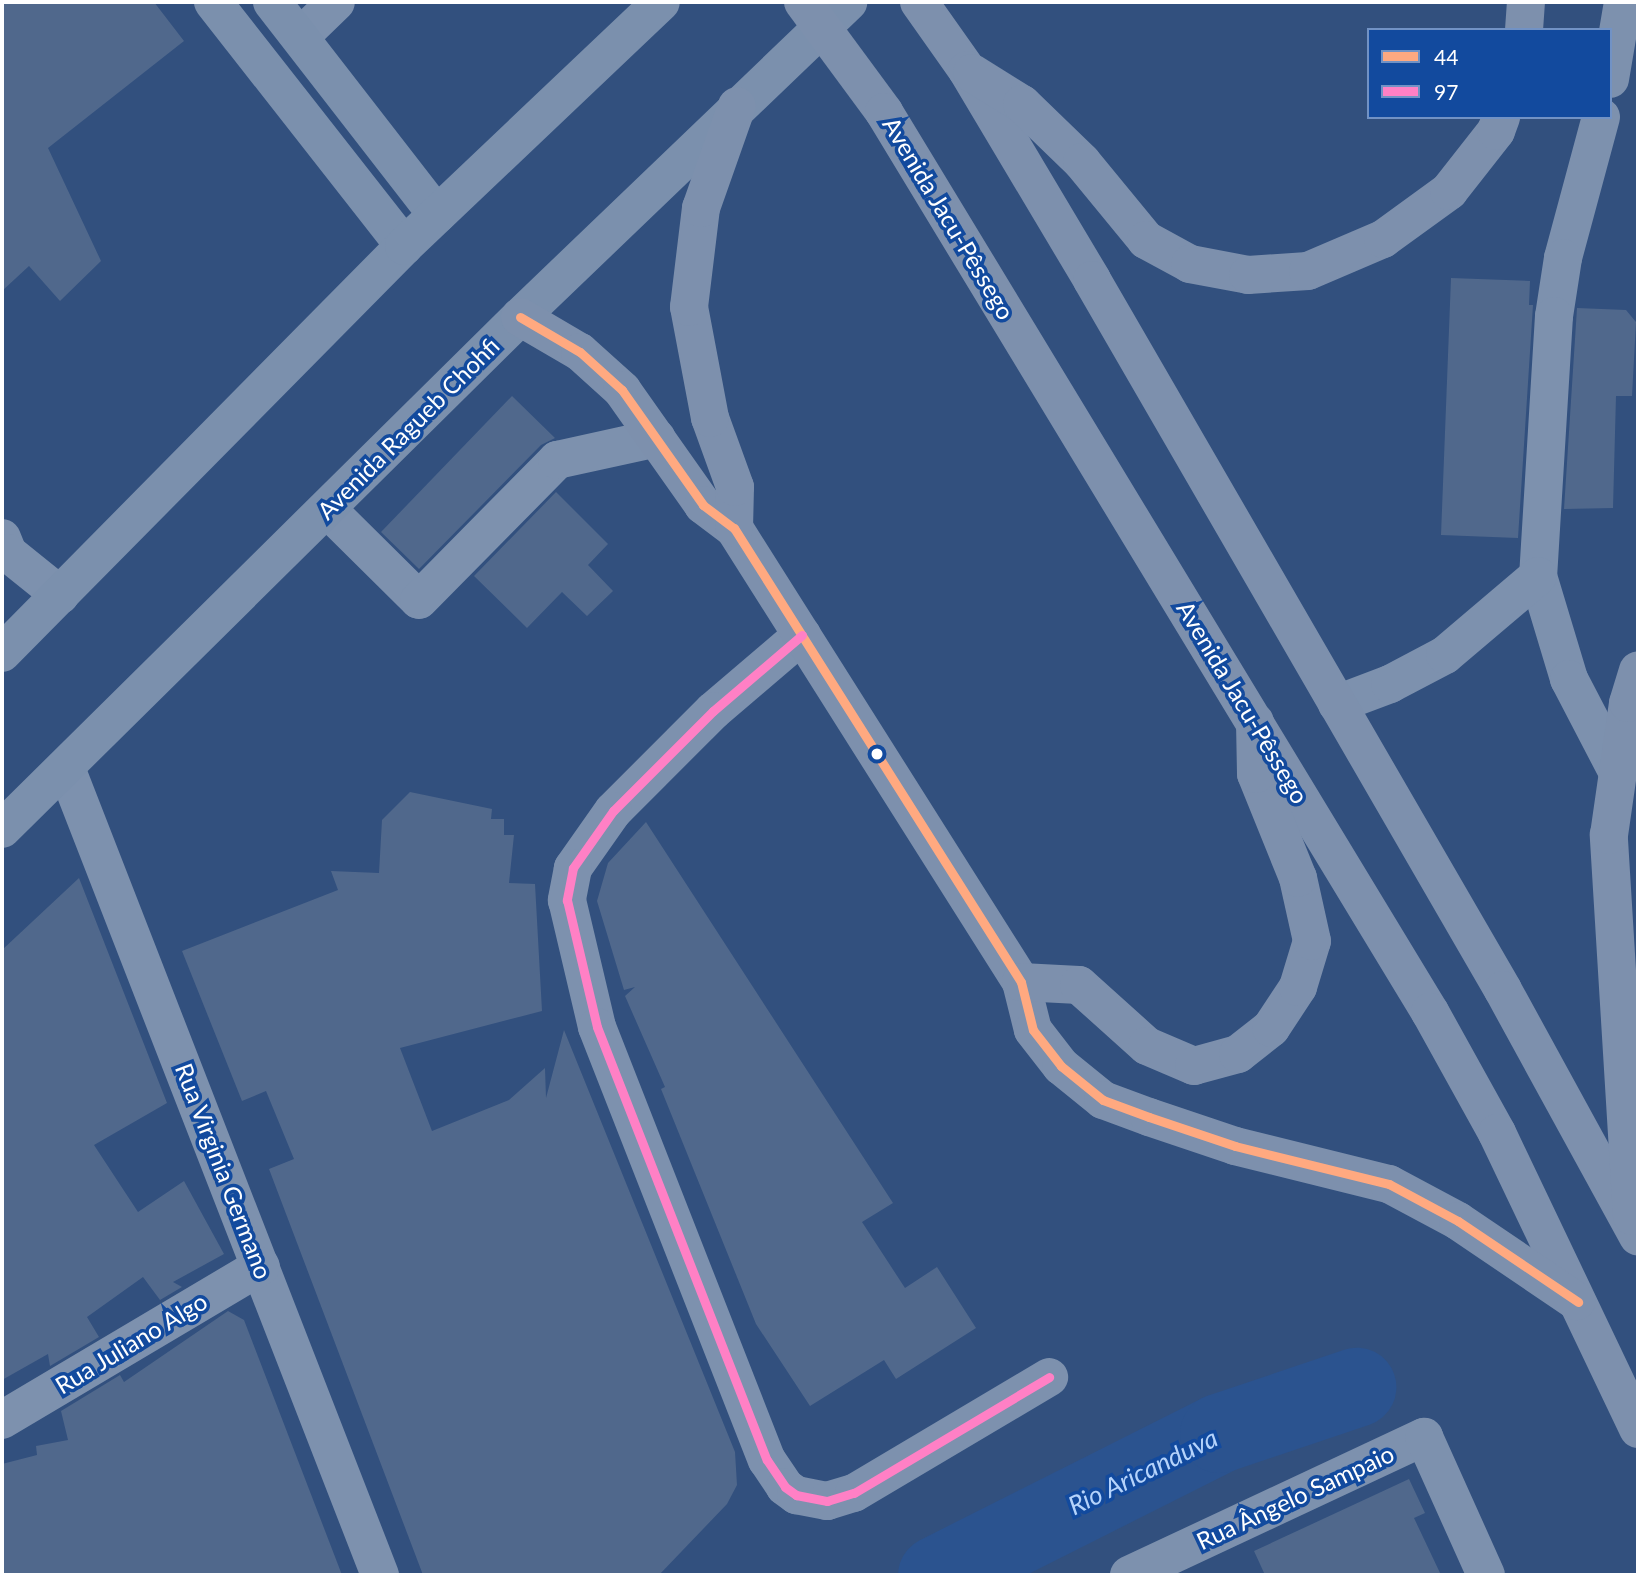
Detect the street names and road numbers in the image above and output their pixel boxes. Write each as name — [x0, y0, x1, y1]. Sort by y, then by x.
street label: Avenida Jacu-Pêssego — [877, 111, 1021, 325]
street label: Avenida Ragueb Chohfi — [311, 331, 505, 525]
street label: Avenida Jacu-Pêssego — [1171, 595, 1315, 809]
street label: Rua Virginia Germano — [169, 1059, 279, 1283]
street label: Rua Juliano Algo — [49, 1286, 213, 1400]
street label: Rua Ângelo Sampaio — [1191, 1438, 1399, 1556]

